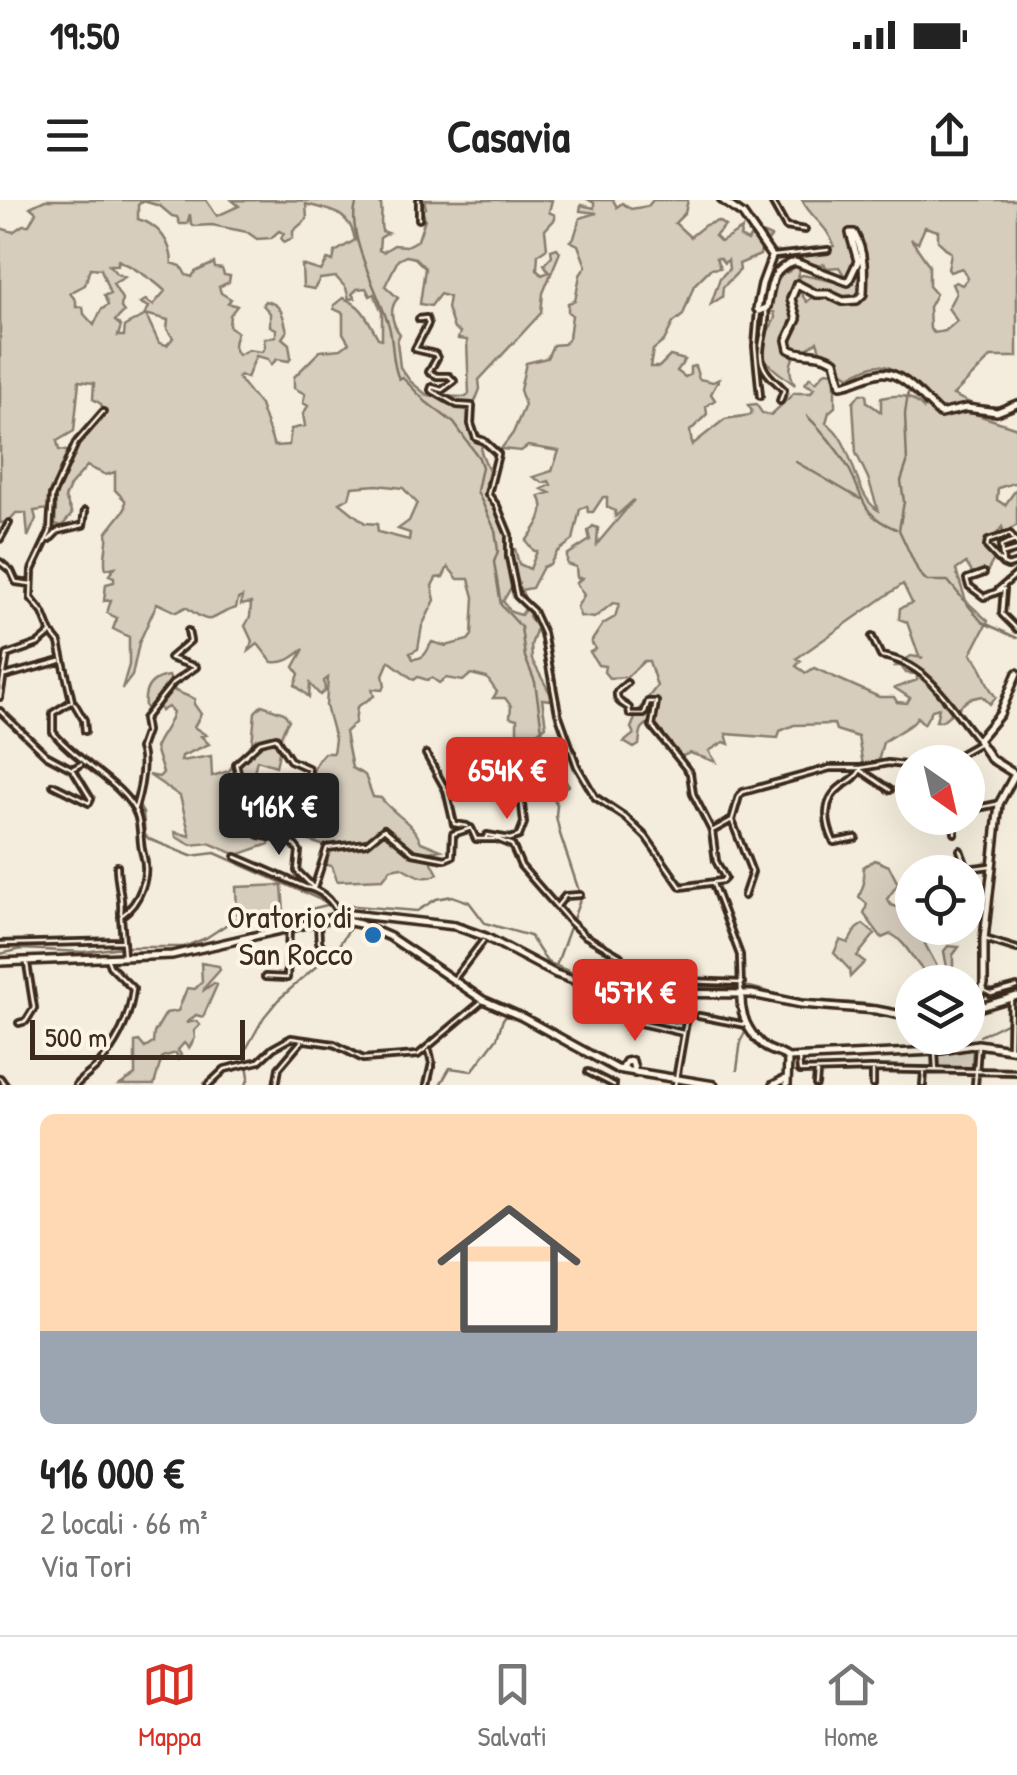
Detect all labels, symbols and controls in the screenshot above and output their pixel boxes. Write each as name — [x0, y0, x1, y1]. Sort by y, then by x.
text: 19:50 — [50, 9, 120, 61]
text: Casavia — [447, 105, 570, 166]
icon: menu — [40, 108, 95, 163]
icon: share — [922, 108, 977, 163]
pin: 654K € — [426, 737, 588, 822]
north arrow — [895, 745, 985, 835]
map controls — [895, 745, 985, 1055]
text: 654K € — [468, 748, 546, 791]
pin: 416K € — [198, 773, 360, 858]
text: 416K € — [241, 784, 317, 827]
button: locate — [895, 855, 985, 945]
place label: Oratorio di San Rocco — [227, 895, 353, 975]
marker: Oratorio di San Rocco — [362, 924, 384, 946]
pin: 457K € — [554, 959, 716, 1044]
button: layers — [895, 965, 985, 1055]
text: 457K € — [595, 970, 675, 1013]
scale bar — [30, 1015, 245, 1060]
text: 500 m — [45, 1018, 107, 1056]
icon: home — [419, 1179, 599, 1359]
text: 416 000 € — [40, 1444, 184, 1501]
text: 2 locali · 66 m² — [40, 1501, 208, 1544]
text: Via Tori — [40, 1544, 132, 1587]
tab: Mappa — [138, 1657, 201, 1755]
tab: Salvati — [478, 1657, 547, 1755]
tab: Home — [824, 1657, 879, 1755]

